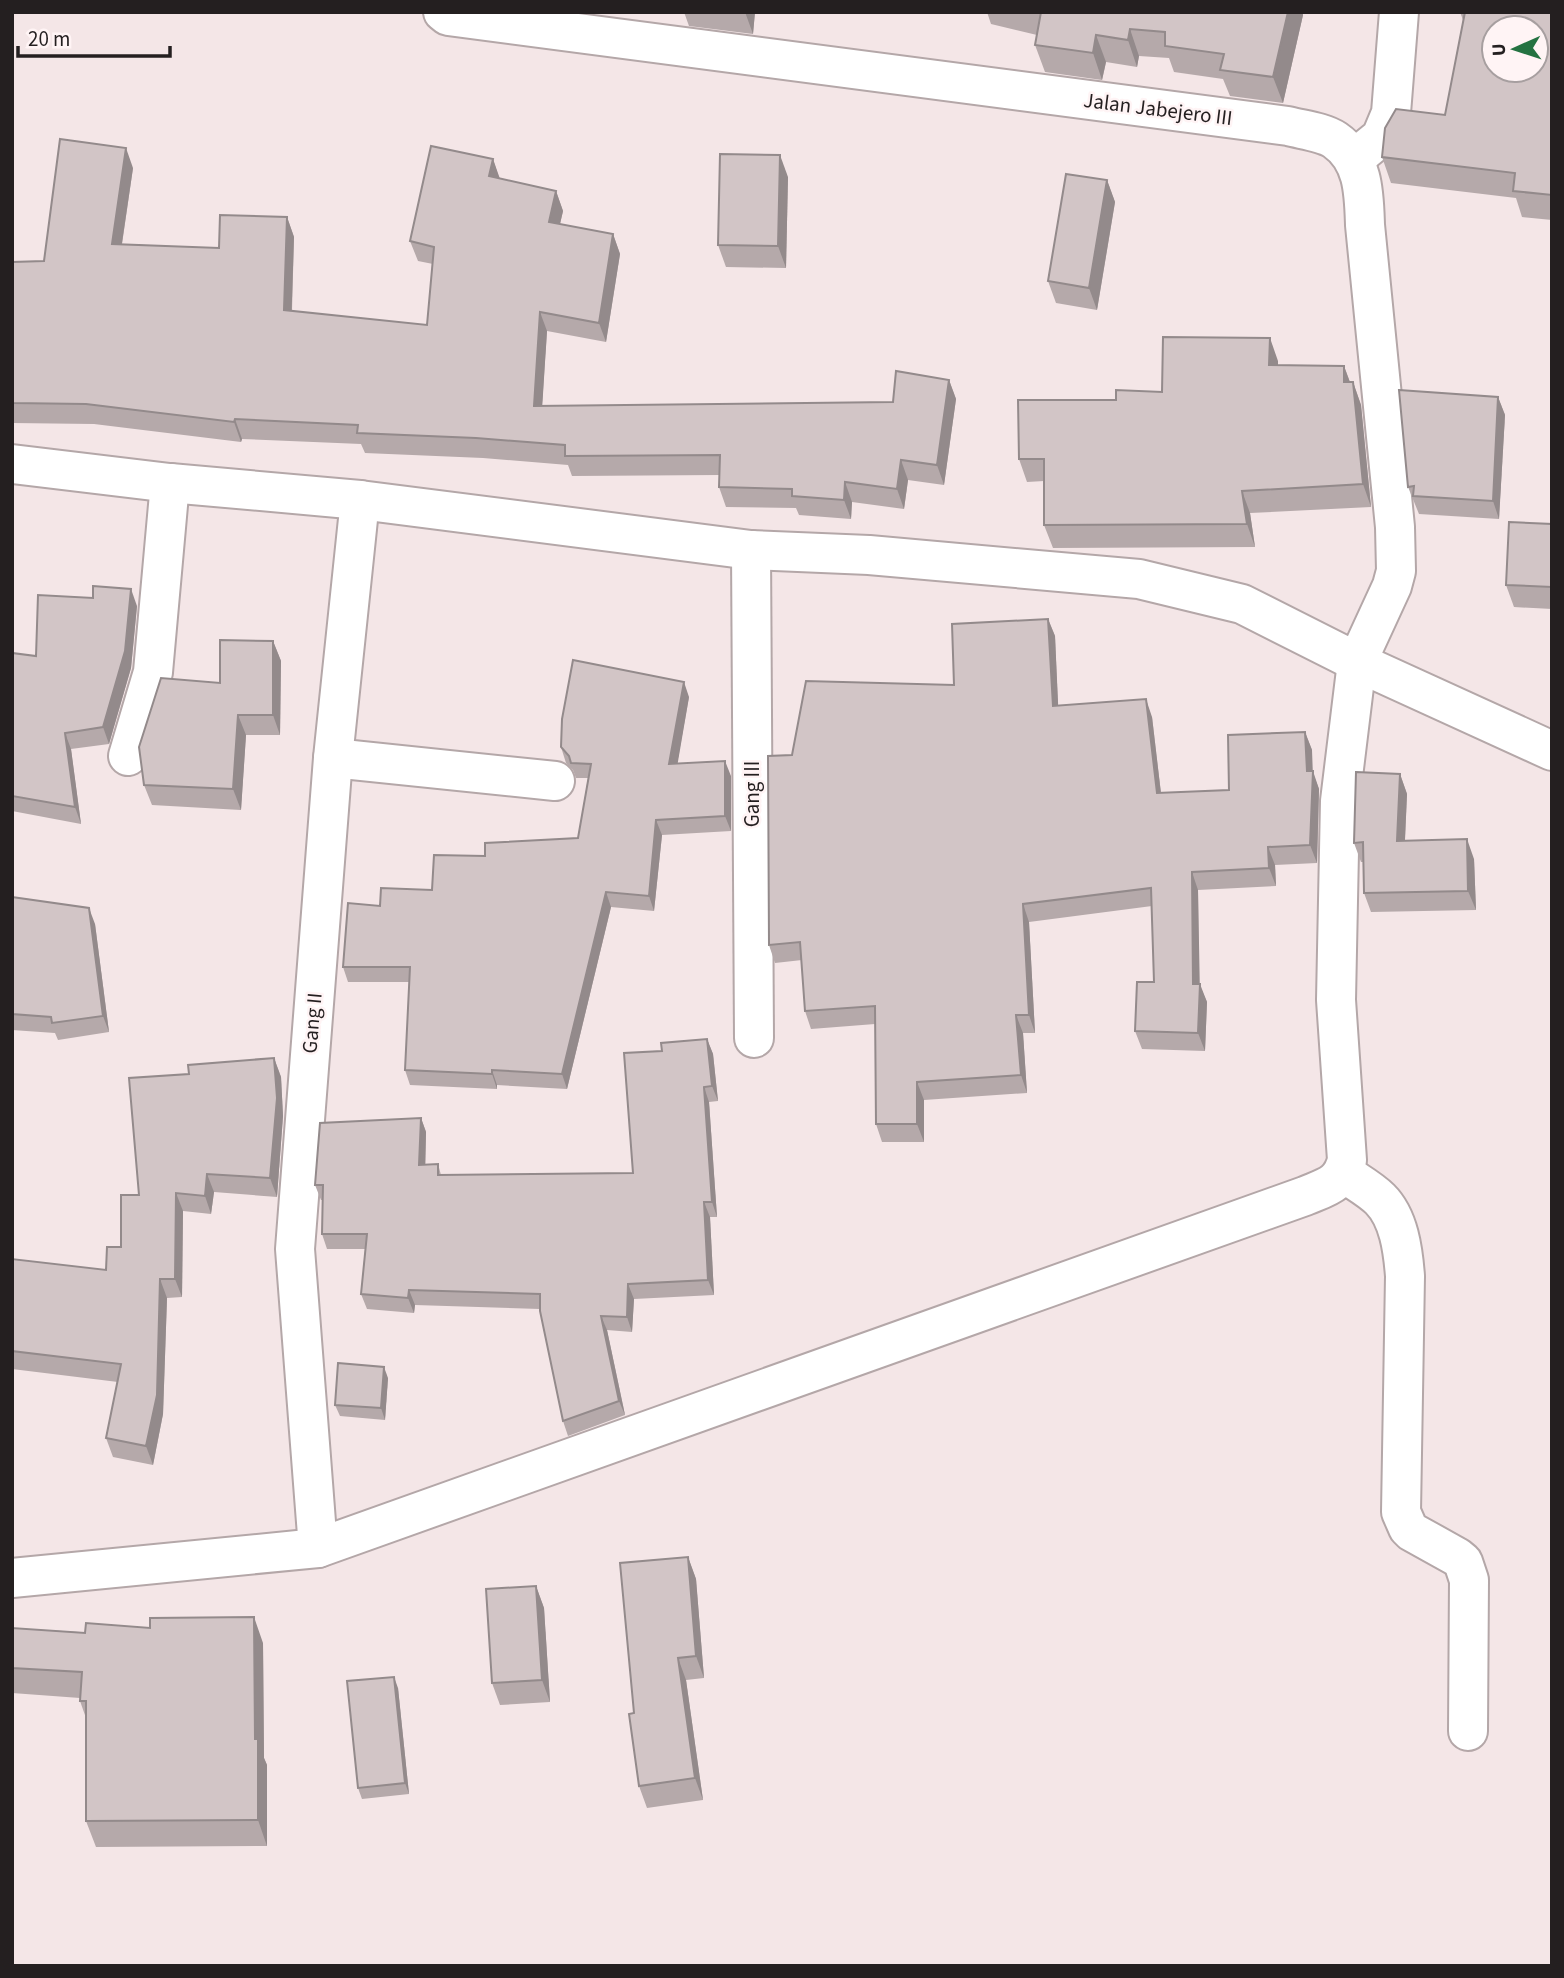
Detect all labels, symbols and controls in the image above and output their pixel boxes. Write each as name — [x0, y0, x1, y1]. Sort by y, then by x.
scale bar — [18, 14, 170, 58]
north arrow — [1480, 14, 1550, 84]
text: 20 m — [28, 24, 70, 54]
text: U — [1486, 43, 1513, 57]
street label: Jalan Jabejero III — [1082, 85, 1234, 133]
street label: Gang III — [737, 761, 767, 827]
street label: Gang II — [294, 991, 330, 1055]

